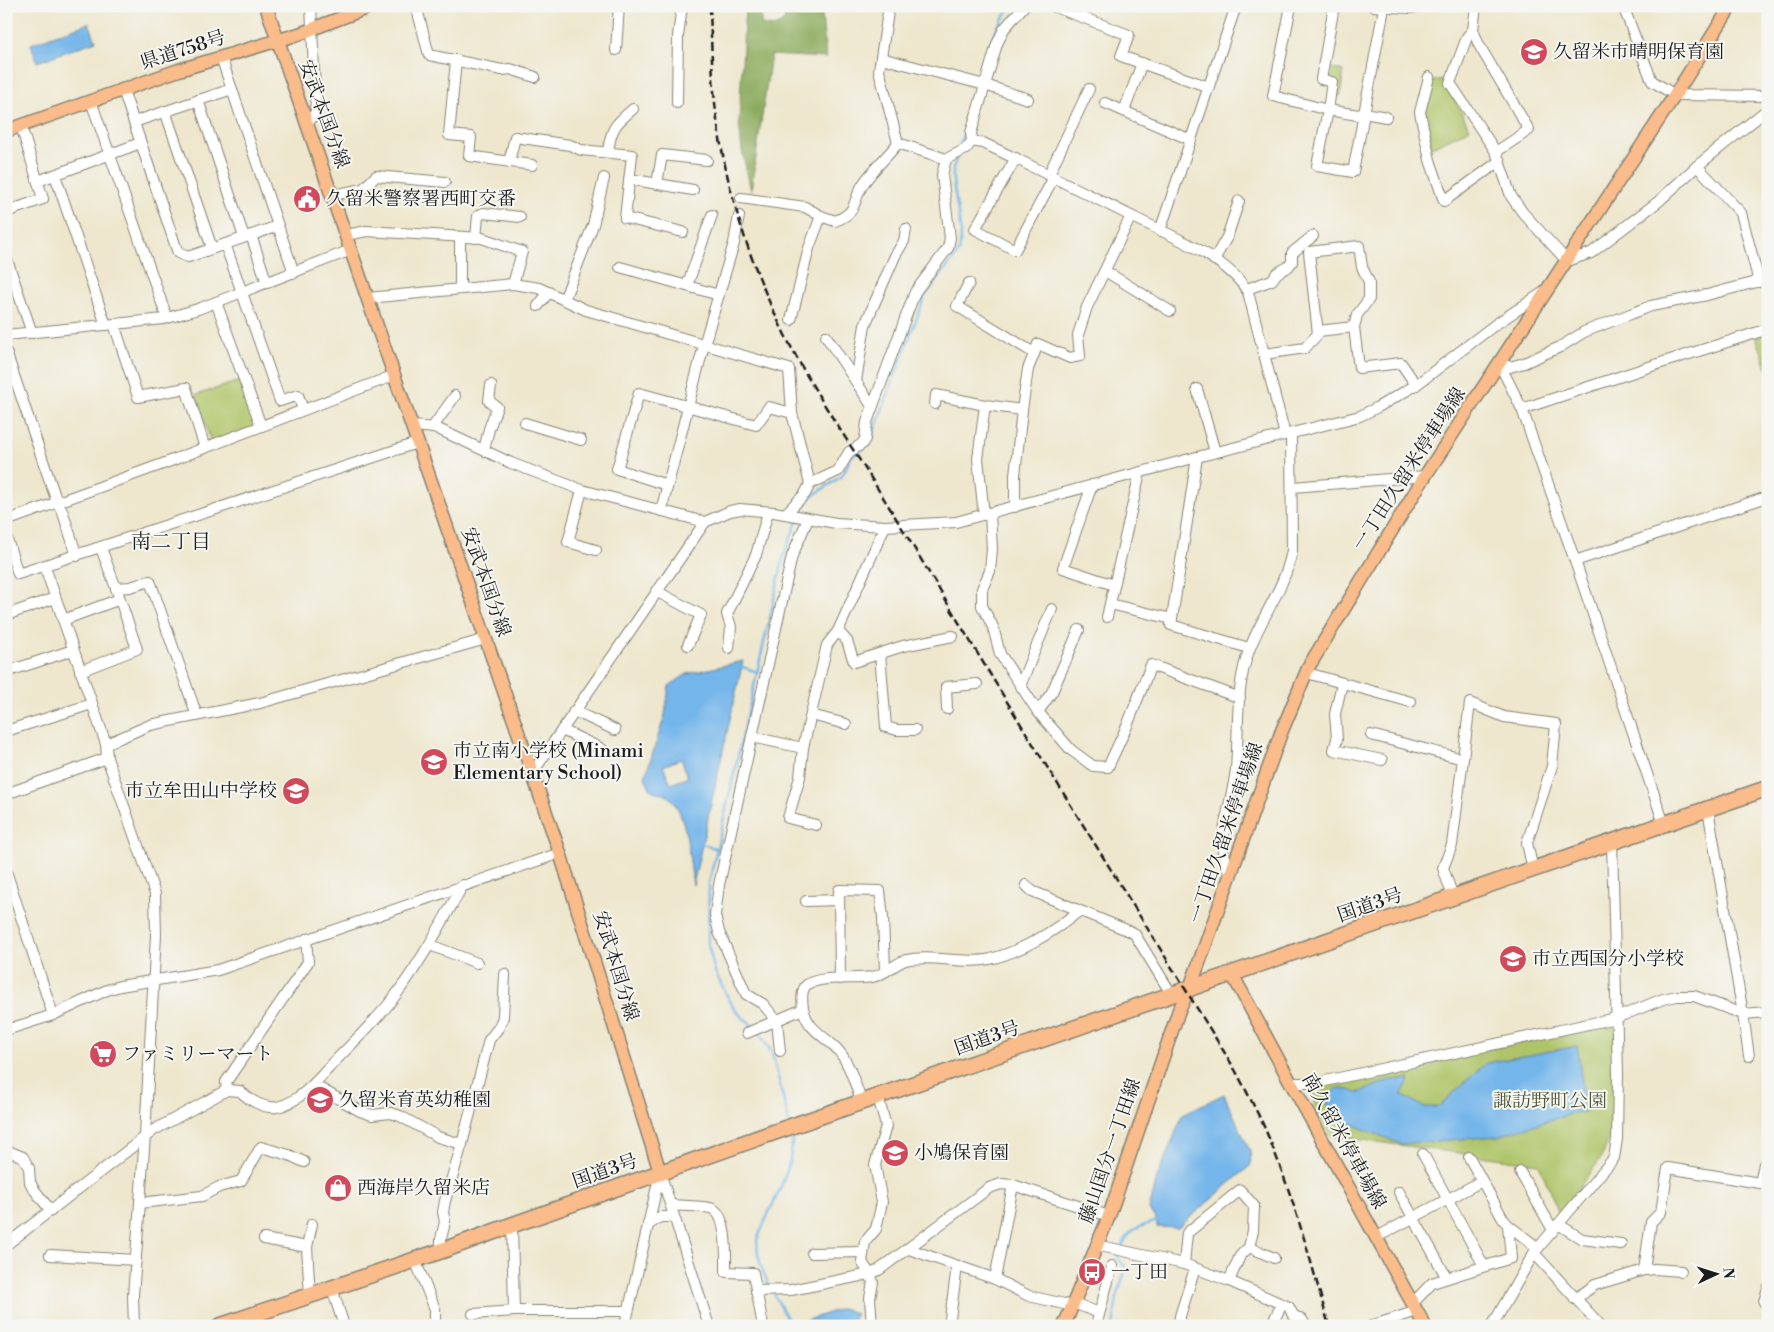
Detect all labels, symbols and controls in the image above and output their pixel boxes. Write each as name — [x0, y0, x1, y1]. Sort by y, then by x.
street label: 県道758号 — [137, 25, 229, 75]
school or university icon: 久留米市晴明保育園 — [1519, 37, 1549, 67]
place label: 久留米市晴明保育園 — [1553, 40, 1724, 64]
street label: 安武本国分線 — [293, 56, 355, 172]
public building icon: 久留米警察署西町交番 — [292, 184, 322, 214]
place label: 久留米警察署西町交番 — [326, 187, 516, 211]
street label: 一丁田久留米停車場線 — [1347, 383, 1471, 555]
street label: 安武本国分線 — [456, 524, 516, 640]
district label: 南二丁目 — [131, 530, 211, 555]
place label: 市立南小学校 (Minami Elementary School) — [453, 739, 644, 785]
street label: 一丁田久留米停車場線 — [1184, 739, 1268, 927]
school or university icon: 市立南小学校 (Minami Elementary School) — [419, 747, 449, 777]
school or university icon: 市立牟田山中学校 — [281, 776, 311, 806]
place label: 市立牟田山中学校 — [125, 779, 277, 803]
street label: 国道3号 — [1334, 883, 1406, 927]
street label: 安武本国分線 — [588, 908, 644, 1024]
school or university icon: 市立西国分小学校 — [1498, 944, 1528, 974]
place label: 市立西国分小学校 — [1532, 947, 1684, 971]
street label: 国道3号 — [951, 1016, 1023, 1060]
supermarket icon: ファミリーマート — [88, 1039, 118, 1069]
place label: ファミリーマート — [122, 1042, 274, 1066]
street label: 南久留米停車場線 — [1297, 1069, 1391, 1213]
street label: 藤山国分一丁田線 — [1074, 1075, 1146, 1227]
school or university icon: 久留米育英幼稚園 — [305, 1085, 335, 1115]
place label: 久留米育英幼稚園 — [339, 1088, 491, 1112]
park label: 諏訪野町公園 — [1493, 1089, 1607, 1113]
school or university icon: 小鳩保育園 — [880, 1138, 910, 1168]
place label: 小鳩保育園 — [914, 1141, 1009, 1165]
street label: 国道3号 — [569, 1149, 641, 1193]
shop icon: 西海岸久留米店 — [323, 1173, 353, 1203]
place label: 西海岸久留米店 — [357, 1176, 490, 1200]
north arrow — [1692, 1250, 1742, 1300]
bus stop icon: 一丁田 — [1077, 1257, 1107, 1287]
place label: 一丁田 — [1111, 1260, 1168, 1284]
text: N — [1719, 1267, 1737, 1279]

